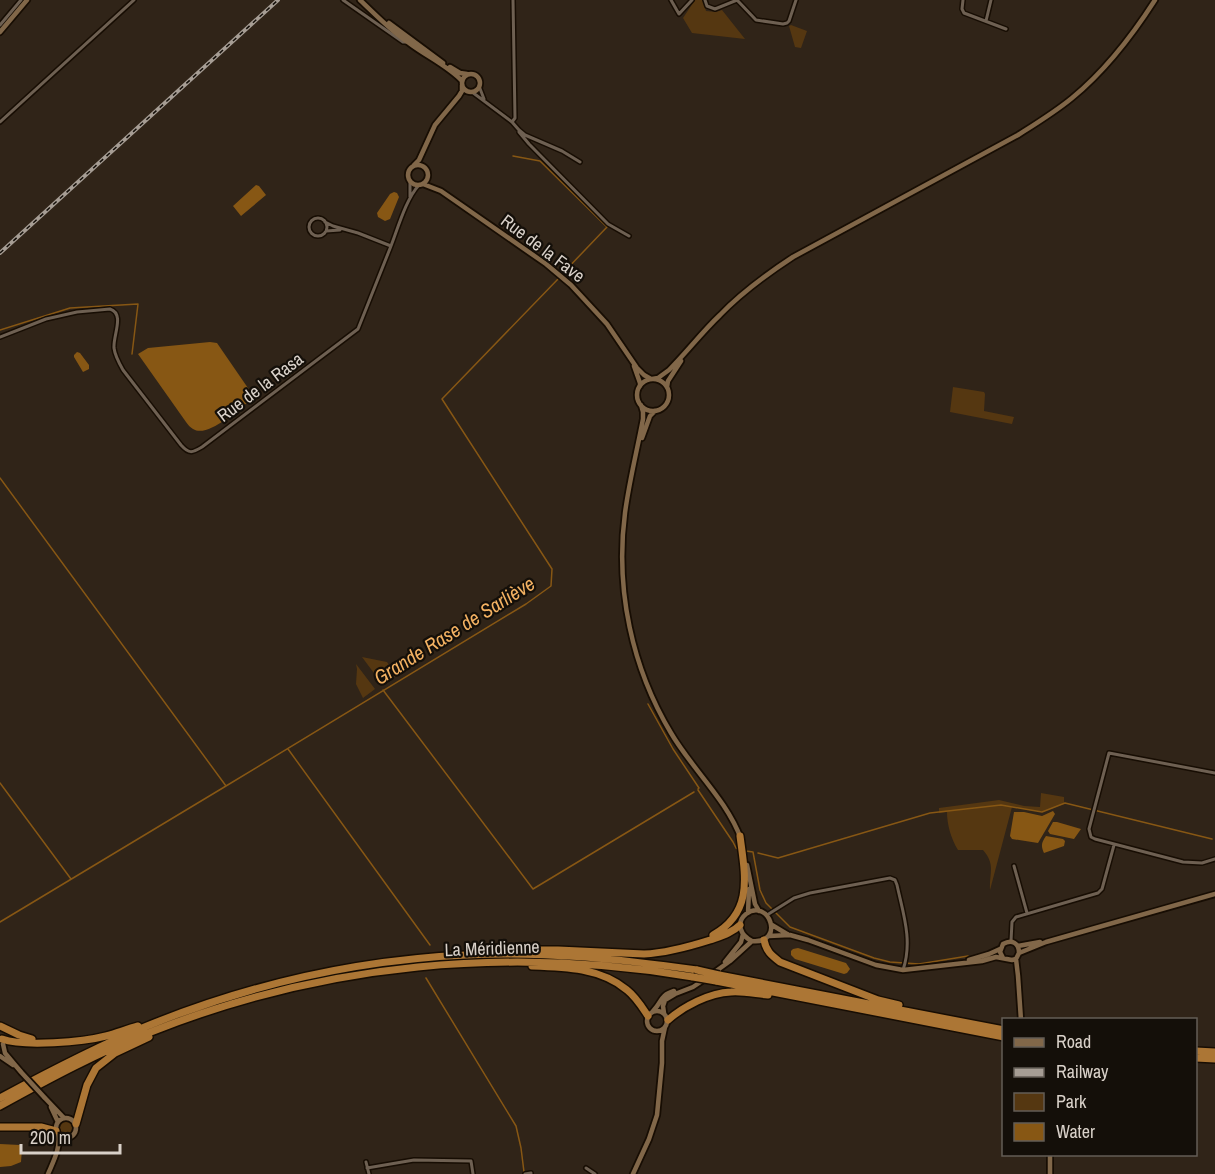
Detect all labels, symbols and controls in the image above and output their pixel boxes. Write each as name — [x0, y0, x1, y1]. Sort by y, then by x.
street label: Rue de la Fave — [496, 208, 590, 288]
street label: Rue de la Rasa — [212, 346, 308, 428]
water label: Grande Rase de Sarliève — [368, 570, 540, 690]
street label: La Méridienne — [444, 934, 540, 962]
legend — [1002, 1018, 1197, 1156]
text: Road — [1056, 1029, 1091, 1054]
text: Railway — [1056, 1059, 1109, 1084]
text: Park — [1056, 1089, 1087, 1114]
scale bar — [21, 1117, 120, 1155]
text: Water — [1056, 1119, 1095, 1144]
text: 200 m — [30, 1125, 71, 1150]

